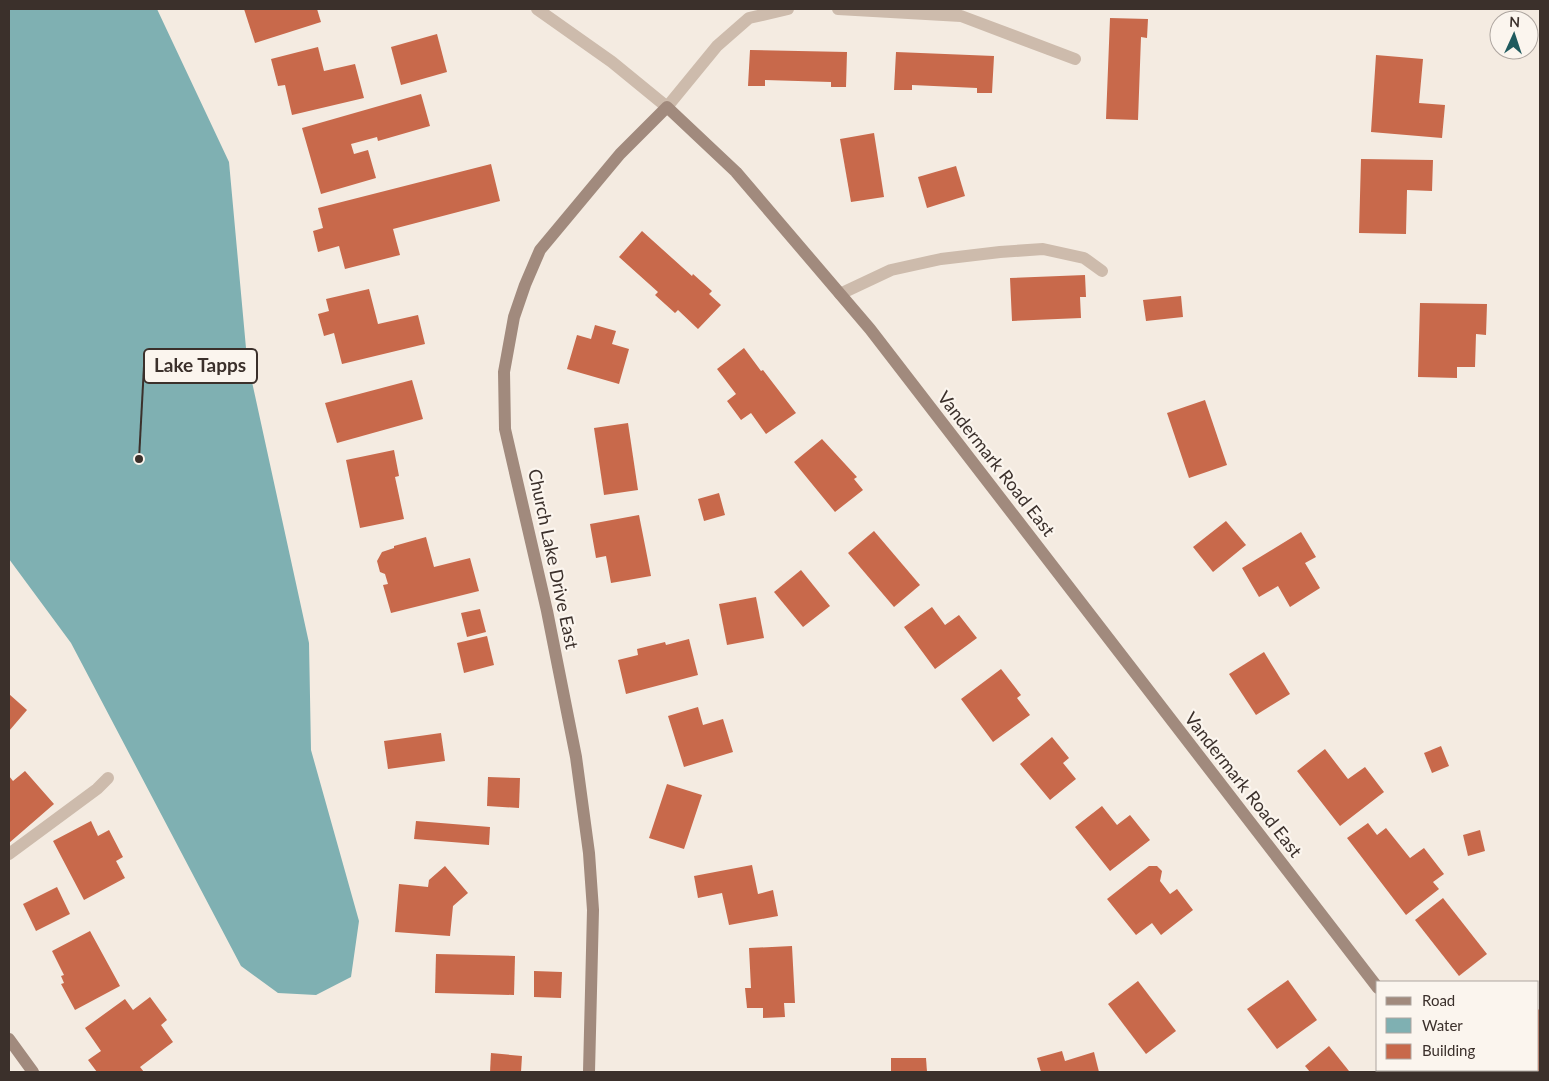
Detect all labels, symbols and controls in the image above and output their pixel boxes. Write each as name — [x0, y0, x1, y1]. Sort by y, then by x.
north arrow — [1489, 10, 1539, 60]
text: N — [1509, 13, 1521, 30]
callout: Lake Tapps — [144, 349, 257, 383]
text: Lake Tapps — [154, 353, 246, 376]
street label: Vandermark Road East — [933, 386, 1061, 541]
street label: Church Lake Drive East — [524, 467, 584, 651]
street label: Vandermark Road East — [1180, 707, 1308, 862]
legend — [1376, 981, 1539, 1071]
text: Road — [1422, 991, 1455, 1009]
text: Water — [1422, 1016, 1463, 1034]
text: Building — [1422, 1041, 1475, 1059]

